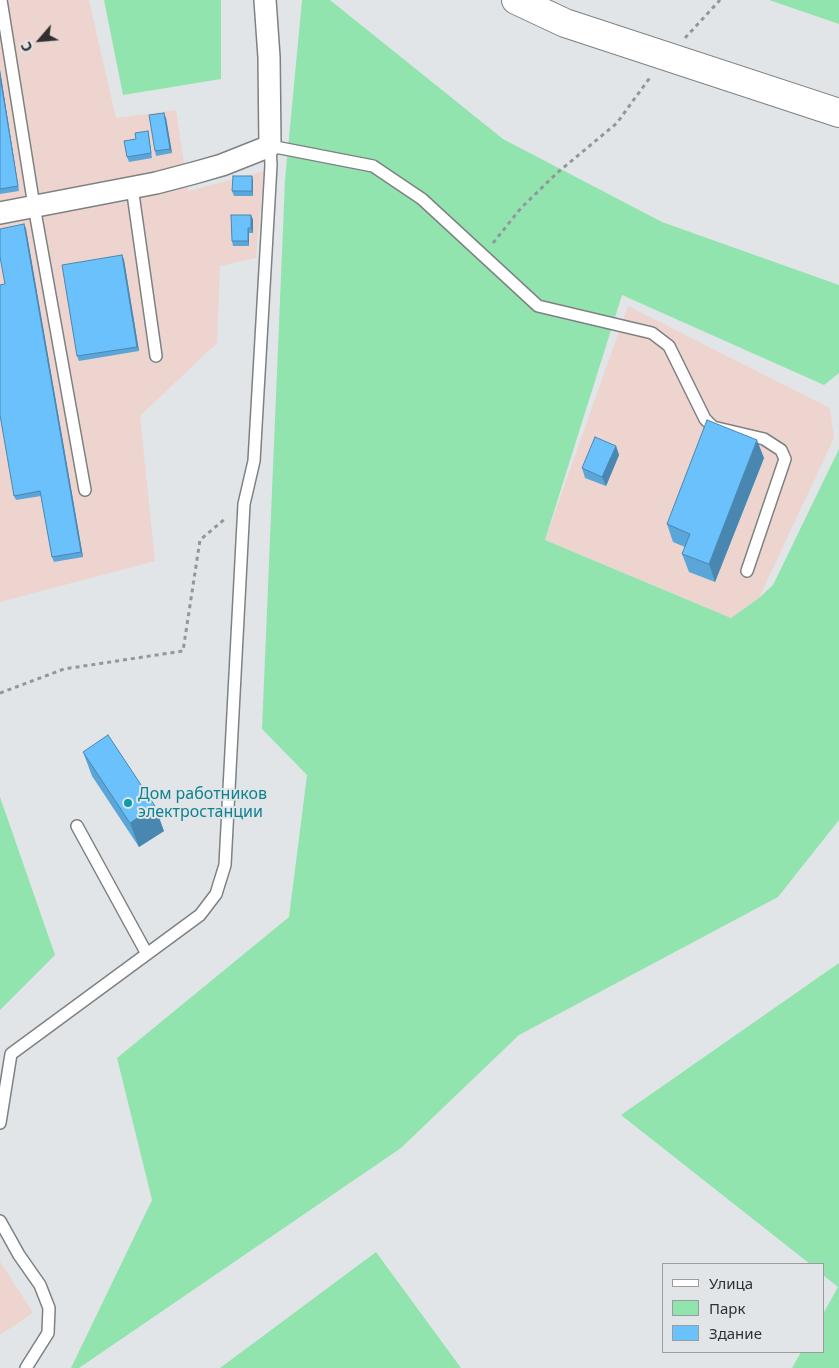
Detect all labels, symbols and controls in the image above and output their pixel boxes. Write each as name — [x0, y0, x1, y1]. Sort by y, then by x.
north arrow — [15, 15, 65, 65]
text: С — [16, 39, 37, 55]
place label: Дом работников электростанции — [138, 784, 267, 822]
marker: Дом работников электростанции — [122, 797, 134, 809]
legend — [662, 1263, 824, 1353]
text: Улица — [709, 1273, 753, 1293]
text: Парк — [709, 1298, 745, 1318]
text: Здание — [709, 1323, 762, 1343]

